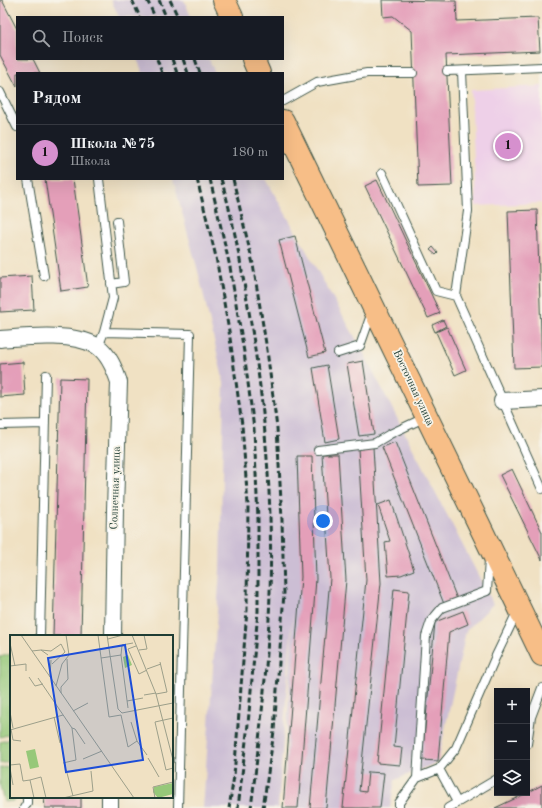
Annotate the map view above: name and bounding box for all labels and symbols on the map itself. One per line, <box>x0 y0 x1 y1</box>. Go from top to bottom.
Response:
pin: 1 <box>495 131 521 161</box>
street label: Восточная улица <box>391 348 436 428</box>
street label: Солнечная улица <box>109 446 123 530</box>
your location <box>313 511 333 531</box>
inset map <box>10 635 173 798</box>

